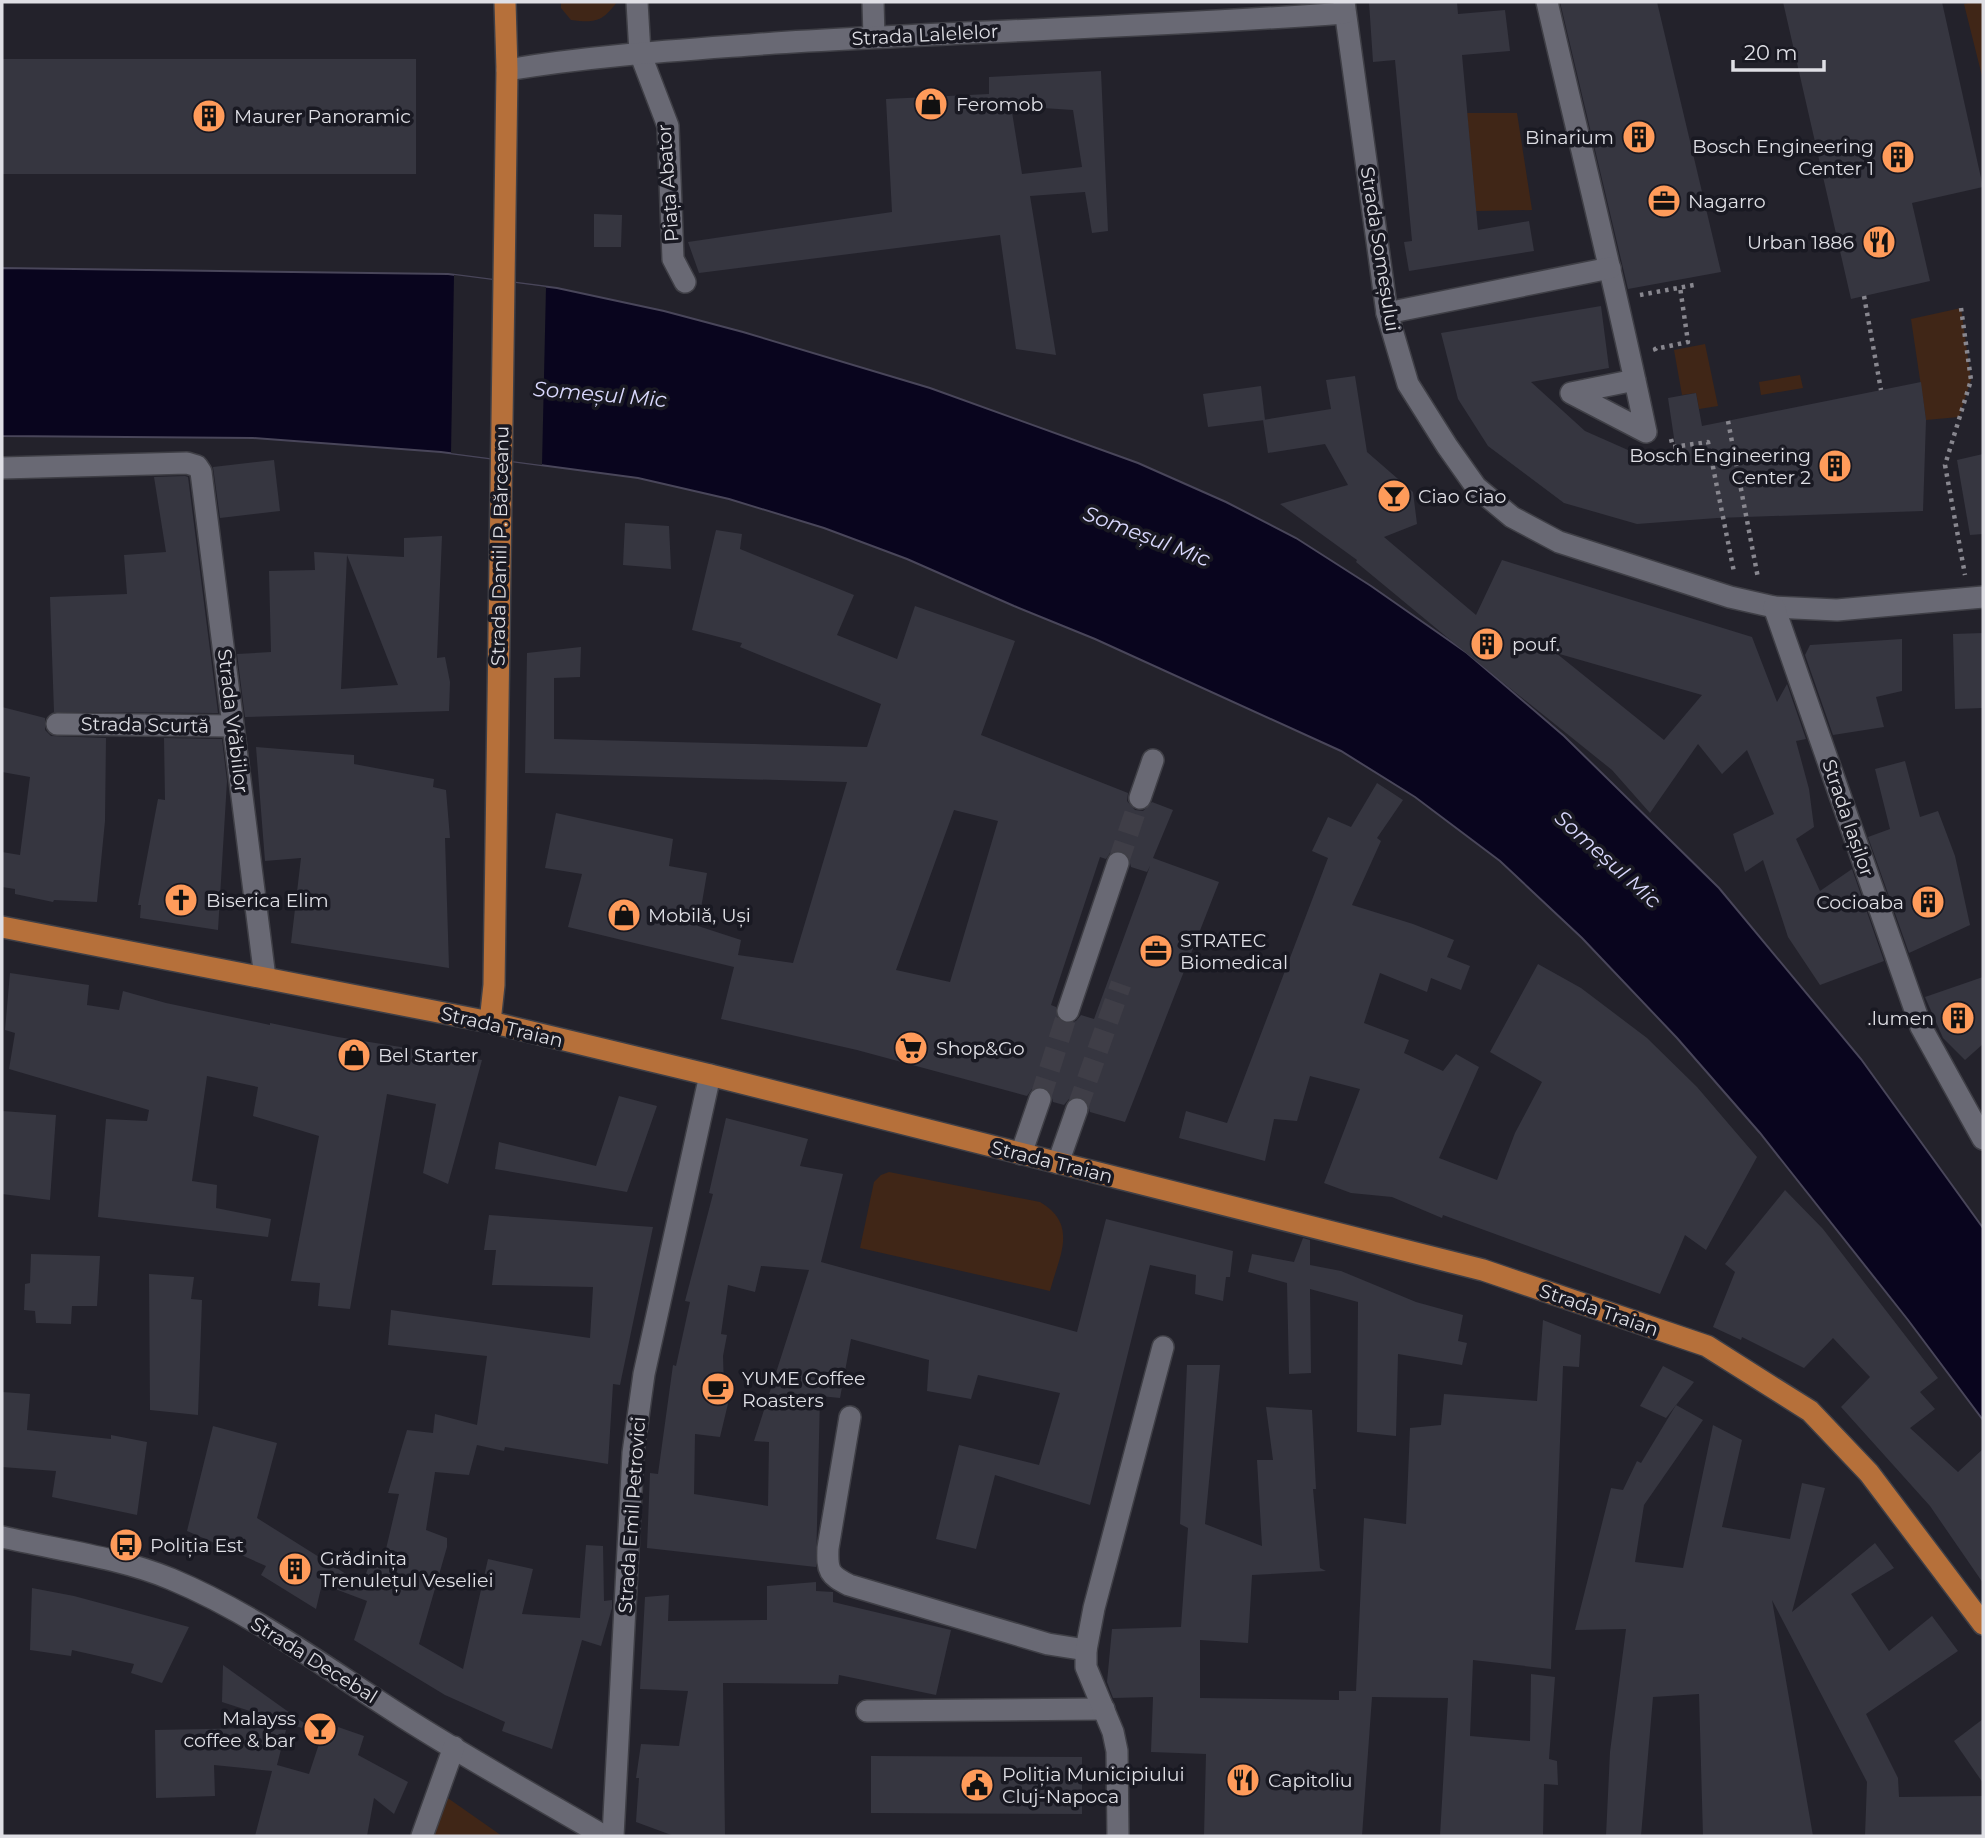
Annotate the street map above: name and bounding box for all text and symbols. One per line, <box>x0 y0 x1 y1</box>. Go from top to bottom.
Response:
street label: Strada Lalelelor <box>851 20 999 50</box>
scale bar <box>1733 28 1824 72</box>
text: 20 m <box>1744 40 1798 65</box>
shop icon: Feromob <box>912 85 950 123</box>
place label: Feromob <box>956 93 1044 116</box>
building icon: Maurer Panoramic <box>190 97 228 135</box>
place label: Maurer Panoramic <box>234 105 411 128</box>
building icon: Binarium <box>1620 118 1658 156</box>
street label: Piața Abator <box>652 123 685 243</box>
place label: Binarium <box>1525 126 1614 149</box>
place label: Bosch Engineering Center 1 <box>1692 135 1874 180</box>
building icon: Bosch Engineering Center 1 <box>1879 138 1917 176</box>
street label: Strada Someșului <box>1355 165 1404 333</box>
office icon: Nagarro <box>1645 182 1683 220</box>
place label: Nagarro <box>1688 190 1766 213</box>
restaurant icon: Urban 1886 <box>1860 223 1898 261</box>
place label: Urban 1886 <box>1747 231 1854 254</box>
water label: Someșul Mic <box>532 376 668 413</box>
street label: Strada Daniil P. Bărceanu <box>486 426 514 666</box>
place label: Bosch Engineering Center 2 <box>1629 444 1811 489</box>
building icon: Bosch Engineering Center 2 <box>1816 447 1854 485</box>
bar icon: Ciao Ciao <box>1375 477 1413 515</box>
place label: Ciao Ciao <box>1418 485 1506 508</box>
water label: Someșul Mic <box>1080 500 1214 573</box>
building icon: pouf. <box>1468 625 1506 663</box>
place label: pouf. <box>1512 633 1560 656</box>
street label: Strada Vrăbiilor <box>213 648 253 794</box>
street label: Strada Scurtă <box>81 712 209 738</box>
street label: Strada Iașilor <box>1816 756 1879 880</box>
water label: Someșul Mic <box>1549 805 1666 914</box>
church icon: Biserica Elim <box>162 881 200 919</box>
building icon: Cocioaba <box>1909 883 1947 921</box>
place label: Biserica Elim <box>206 889 329 912</box>
place label: Cocioaba <box>1816 891 1904 914</box>
shop icon: Mobilă, Uși <box>605 896 643 934</box>
place label: Mobilă, Uși <box>648 904 751 928</box>
place label: STRATEC Biomedical <box>1180 929 1288 974</box>
office icon: STRATEC Biomedical <box>1137 932 1175 970</box>
building icon: .lumen <box>1939 999 1977 1037</box>
street label: Strada Traian <box>439 1002 565 1052</box>
place label: .lumen <box>1868 1007 1934 1030</box>
supermarket icon: Shop&Go <box>892 1029 930 1067</box>
shop icon: Bel Starter <box>335 1036 373 1074</box>
place label: Shop&Go <box>936 1037 1025 1060</box>
place label: Bel Starter <box>378 1044 478 1067</box>
street label: Strada Traian <box>989 1136 1115 1188</box>
street label: Strada Traian <box>1536 1279 1662 1341</box>
place label: YUME Coffee Roasters <box>742 1367 865 1412</box>
cafe icon: YUME Coffee Roasters <box>699 1370 737 1408</box>
street label: Strada Emil Petrovici <box>614 1416 650 1614</box>
bus stop icon: Poliția Est <box>107 1526 145 1564</box>
place label: Poliția Est <box>150 1534 244 1558</box>
place label: Grădinița Trenulețul Veseliei <box>320 1547 494 1593</box>
building icon: Grădinița Trenulețul Veseliei <box>276 1550 314 1588</box>
street label: Strada Decebal <box>246 1612 382 1708</box>
place label: Malayss coffee & bar <box>184 1707 296 1752</box>
bar icon: Malayss coffee & bar <box>301 1710 339 1748</box>
restaurant icon: Capitoliu <box>1224 1761 1262 1799</box>
place label: Poliția Municipiului Cluj-Napoca <box>1002 1763 1185 1808</box>
public building icon: Poliția Municipiului Cluj-Napoca <box>958 1766 996 1804</box>
place label: Capitoliu <box>1268 1769 1353 1792</box>

